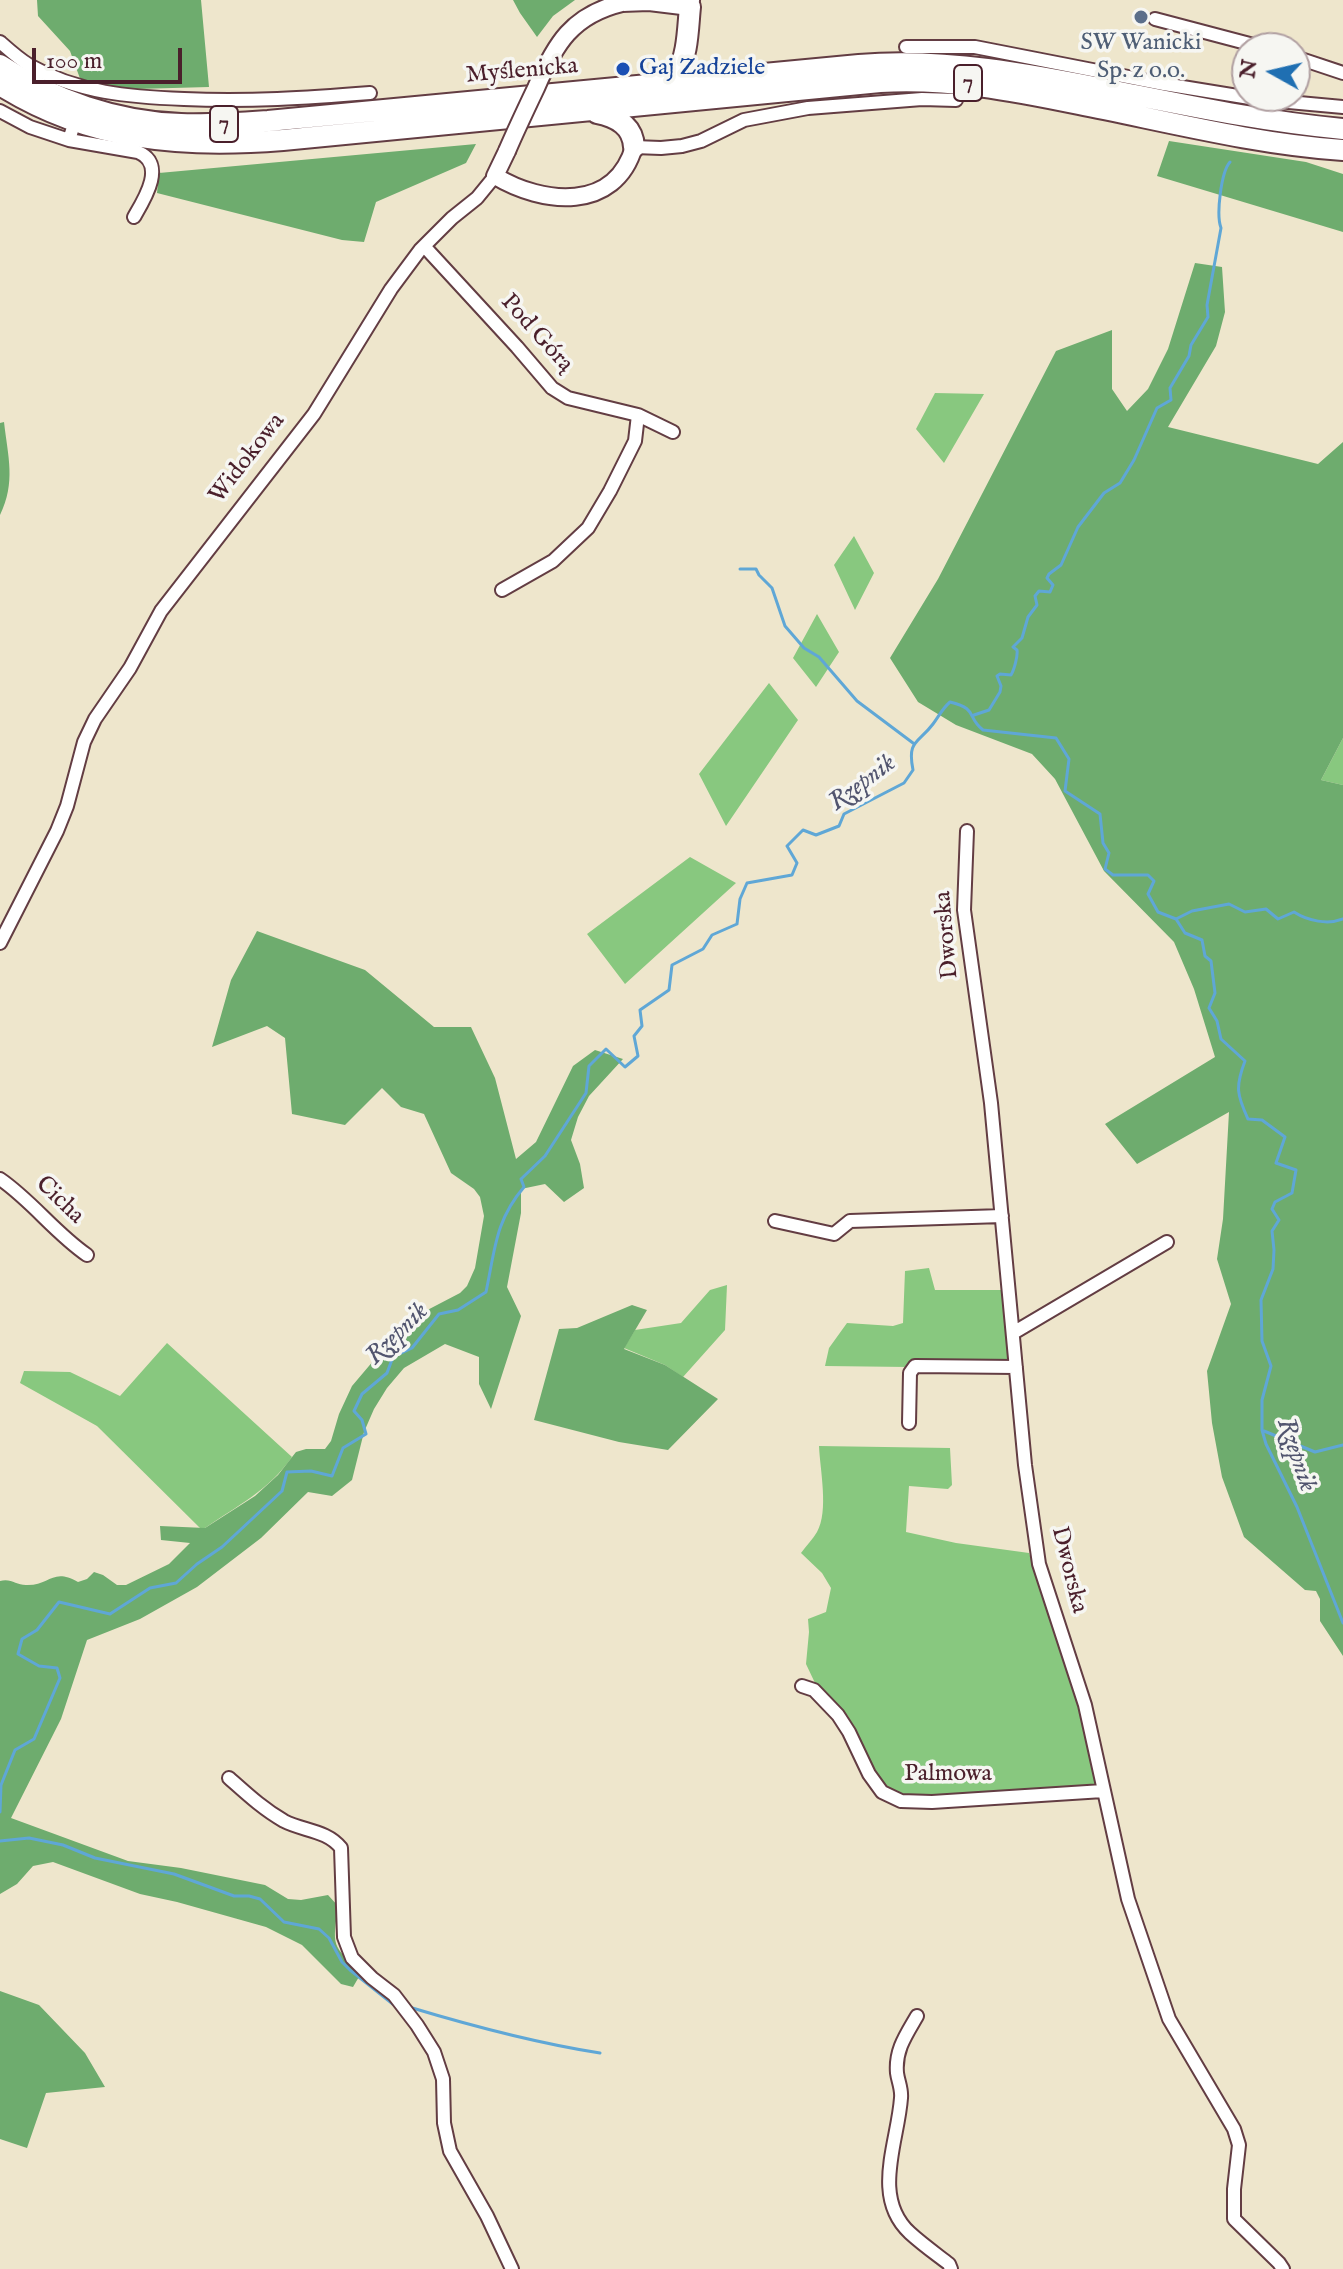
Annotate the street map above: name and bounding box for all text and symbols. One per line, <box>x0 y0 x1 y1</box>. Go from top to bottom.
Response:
marker: SW Wanicki Sp. z o.o. <box>1132 8 1150 26</box>
place label: SW Wanicki Sp. z o.o. <box>1081 30 1201 86</box>
scale bar <box>36 32 186 82</box>
north arrow <box>1231 32 1311 112</box>
text: 100 m <box>46 46 102 77</box>
street label: Myślenicka <box>465 53 579 91</box>
place label: Gaj Zadziele <box>639 55 765 83</box>
text: N <box>1234 58 1264 80</box>
marker: Gaj Zadziele <box>614 60 632 78</box>
road number: 7 <box>954 65 982 101</box>
road number: 7 <box>210 106 238 142</box>
street label: Pod Górą <box>493 289 579 379</box>
street label: Widokowa <box>204 408 292 510</box>
water label: Rzepnik <box>823 749 903 819</box>
street label: Dworska <box>930 890 966 980</box>
street label: Cicha <box>29 1171 89 1231</box>
water label: Rzepnik <box>360 1297 436 1373</box>
water label: Rzepnik <box>1268 1414 1322 1496</box>
street label: Dworska <box>1043 1524 1093 1616</box>
street label: Palmowa <box>904 1761 992 1789</box>

